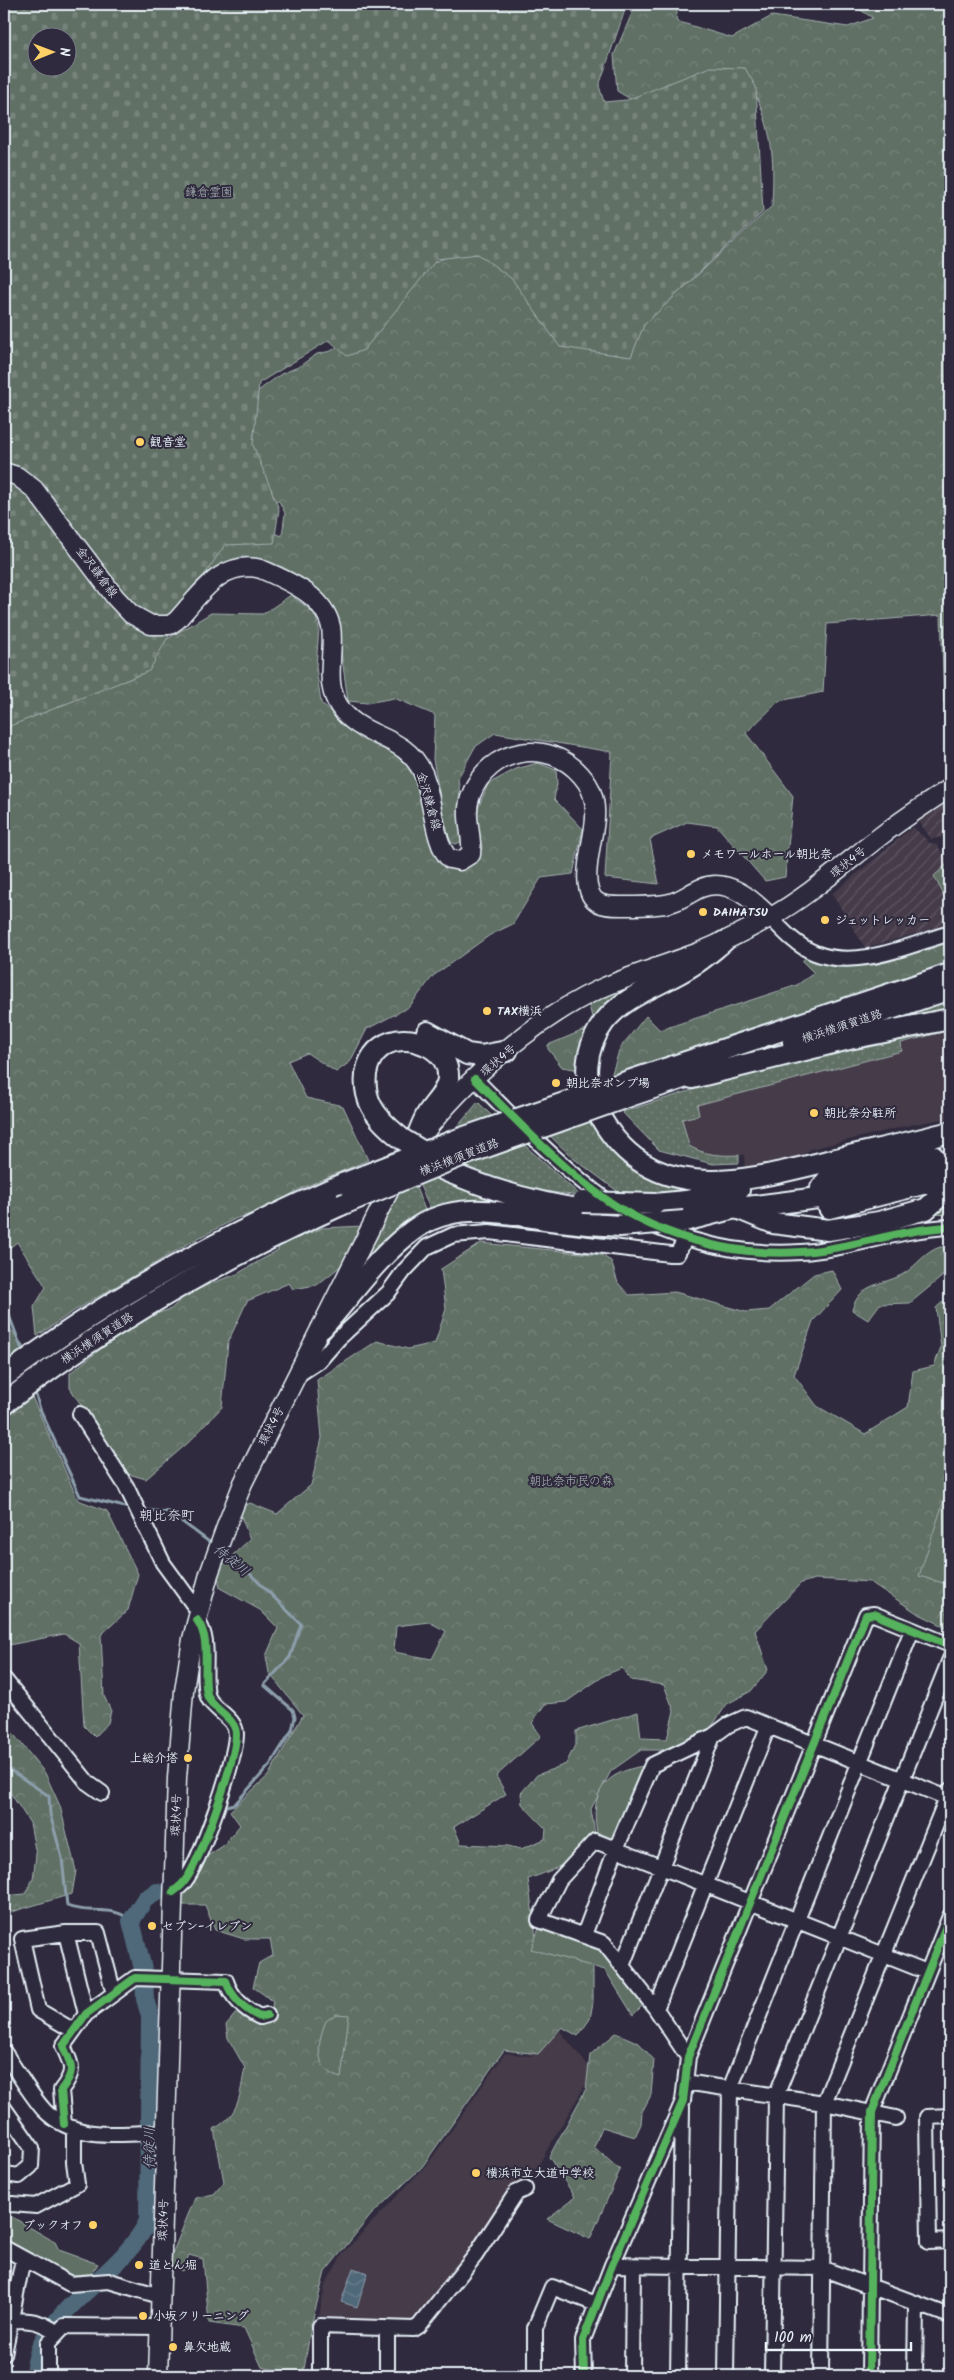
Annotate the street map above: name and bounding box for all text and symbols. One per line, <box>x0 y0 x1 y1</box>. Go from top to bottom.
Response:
north arrow <box>28 28 78 78</box>
text: N <box>53 47 75 57</box>
park label: 鎌倉霊園 <box>185 183 233 202</box>
place label: 観音堂 <box>150 433 186 452</box>
marker: 観音堂 <box>134 436 146 448</box>
street label: 金沢鎌倉線 <box>71 543 122 602</box>
street label: 金沢鎌倉線 <box>411 770 446 833</box>
street label: 環状4号 <box>826 842 871 883</box>
place label: メモワールホール朝比奈 <box>701 845 832 864</box>
marker: メモワールホール朝比奈 <box>685 848 697 860</box>
place label: DAIHATSU <box>713 903 769 922</box>
marker: DAIHATSU <box>697 906 709 918</box>
place label: ジェットレッカー <box>835 911 930 930</box>
marker: ジェットレッカー <box>819 914 831 926</box>
place label: TAX横浜 <box>497 1002 542 1021</box>
street label: 横浜横須賀道路 <box>799 1004 885 1048</box>
marker: TAX横浜 <box>481 1005 493 1017</box>
street label: 環状4号 <box>476 1039 521 1082</box>
place label: 朝比奈ポンプ場 <box>566 1074 650 1093</box>
marker: 朝比奈ポンプ場 <box>550 1077 562 1089</box>
place label: 朝比奈分駐所 <box>824 1104 897 1123</box>
marker: 朝比奈分駐所 <box>808 1107 820 1119</box>
street label: 横浜横須賀道路 <box>417 1134 502 1181</box>
street label: 横浜横須賀道路 <box>57 1308 138 1369</box>
street label: 環状4号 <box>253 1403 290 1450</box>
park label: 朝比奈市民の森 <box>529 1472 613 1491</box>
district label: 朝比奈町 <box>139 1505 195 1527</box>
water label: 侍従川 <box>208 1539 255 1583</box>
place label: 上総介塔 <box>130 1749 178 1768</box>
marker: 上総介塔 <box>182 1752 194 1764</box>
street label: 環状4号 <box>166 1793 187 1837</box>
place label: セブン-イレブン <box>162 1917 252 1936</box>
marker: セブン-イレブン <box>146 1920 158 1932</box>
water label: 侍従川 <box>139 2127 161 2169</box>
place label: 横浜市立大道中学校 <box>486 2164 594 2183</box>
marker: 横浜市立大道中学校 <box>470 2167 482 2179</box>
street label: 環状4号 <box>153 2198 174 2242</box>
place label: ブックオフ <box>23 2216 83 2235</box>
marker: ブックオフ <box>87 2219 99 2231</box>
place label: 道とん堀 <box>149 2256 197 2275</box>
marker: 道とん堀 <box>133 2259 145 2271</box>
place label: 小坂クリーニング <box>153 2307 249 2326</box>
marker: 小坂クリーニング <box>137 2310 149 2322</box>
scale bar <box>766 2320 912 2352</box>
text: 100 m <box>774 2326 812 2350</box>
place label: 鼻欠地蔵 <box>183 2338 231 2357</box>
marker: 鼻欠地蔵 <box>167 2341 179 2353</box>

